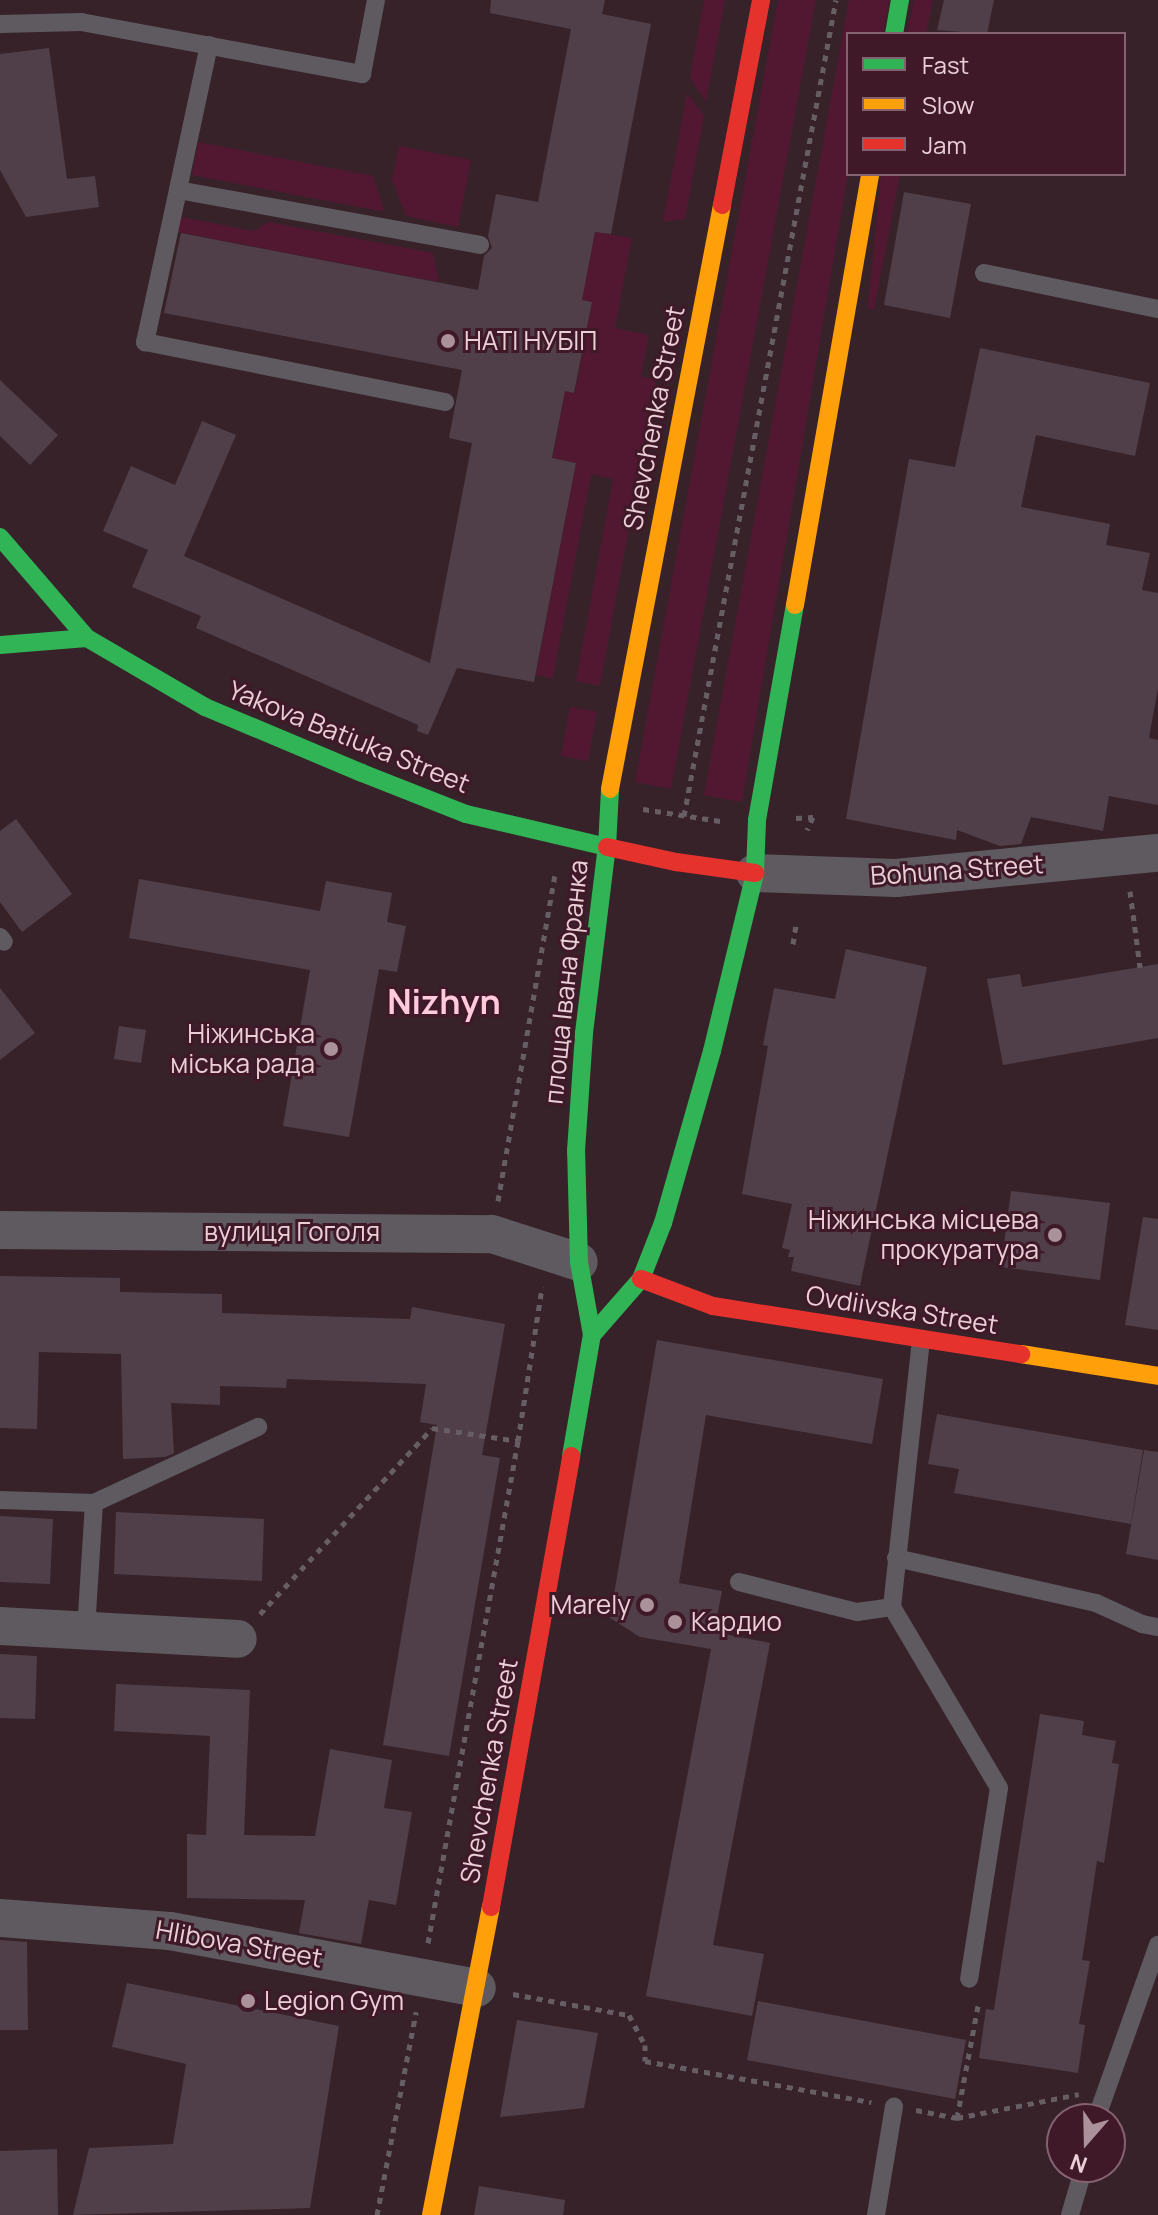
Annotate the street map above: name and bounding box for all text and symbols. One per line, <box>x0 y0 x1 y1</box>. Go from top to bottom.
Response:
legend <box>846 32 1126 176</box>
text: Fast <box>922 48 969 81</box>
text: Slow <box>922 88 975 121</box>
text: Jam <box>922 128 967 161</box>
street label: Shevchenka Street <box>617 303 691 533</box>
place label: НАТІ НУБІП <box>464 325 597 357</box>
marker: НАТІ НУБІП <box>439 332 457 350</box>
street label: Yakova Batiuka Street <box>224 674 474 800</box>
street label: Bohuna Street <box>869 848 1045 892</box>
street label: площа Івана Франка <box>538 858 594 1106</box>
district label: Nizhyn <box>387 982 501 1022</box>
place label: Ніжинська міська рада <box>170 1018 315 1080</box>
marker: Ніжинська міська рада <box>322 1040 340 1058</box>
place label: Ніжинська місцева прокуратура <box>808 1204 1039 1266</box>
street label: вулиця Гоголя <box>204 1216 380 1248</box>
marker: Ніжинська місцева прокуратура <box>1046 1226 1064 1244</box>
street label: Ovdiivska Street <box>804 1279 1000 1341</box>
place label: Marely <box>551 1589 631 1621</box>
marker: Marely <box>638 1596 656 1614</box>
place label: Кардио <box>691 1606 782 1638</box>
marker: Кардио <box>666 1613 684 1631</box>
street label: Shevchenka Street <box>454 1656 524 1886</box>
street label: Hlibova Street <box>153 1914 325 1974</box>
place label: Legion Gym <box>264 1985 404 2017</box>
marker: Legion Gym <box>239 1992 257 2010</box>
north arrow <box>1046 2103 1126 2183</box>
text: N <box>1066 2147 1091 2180</box>

